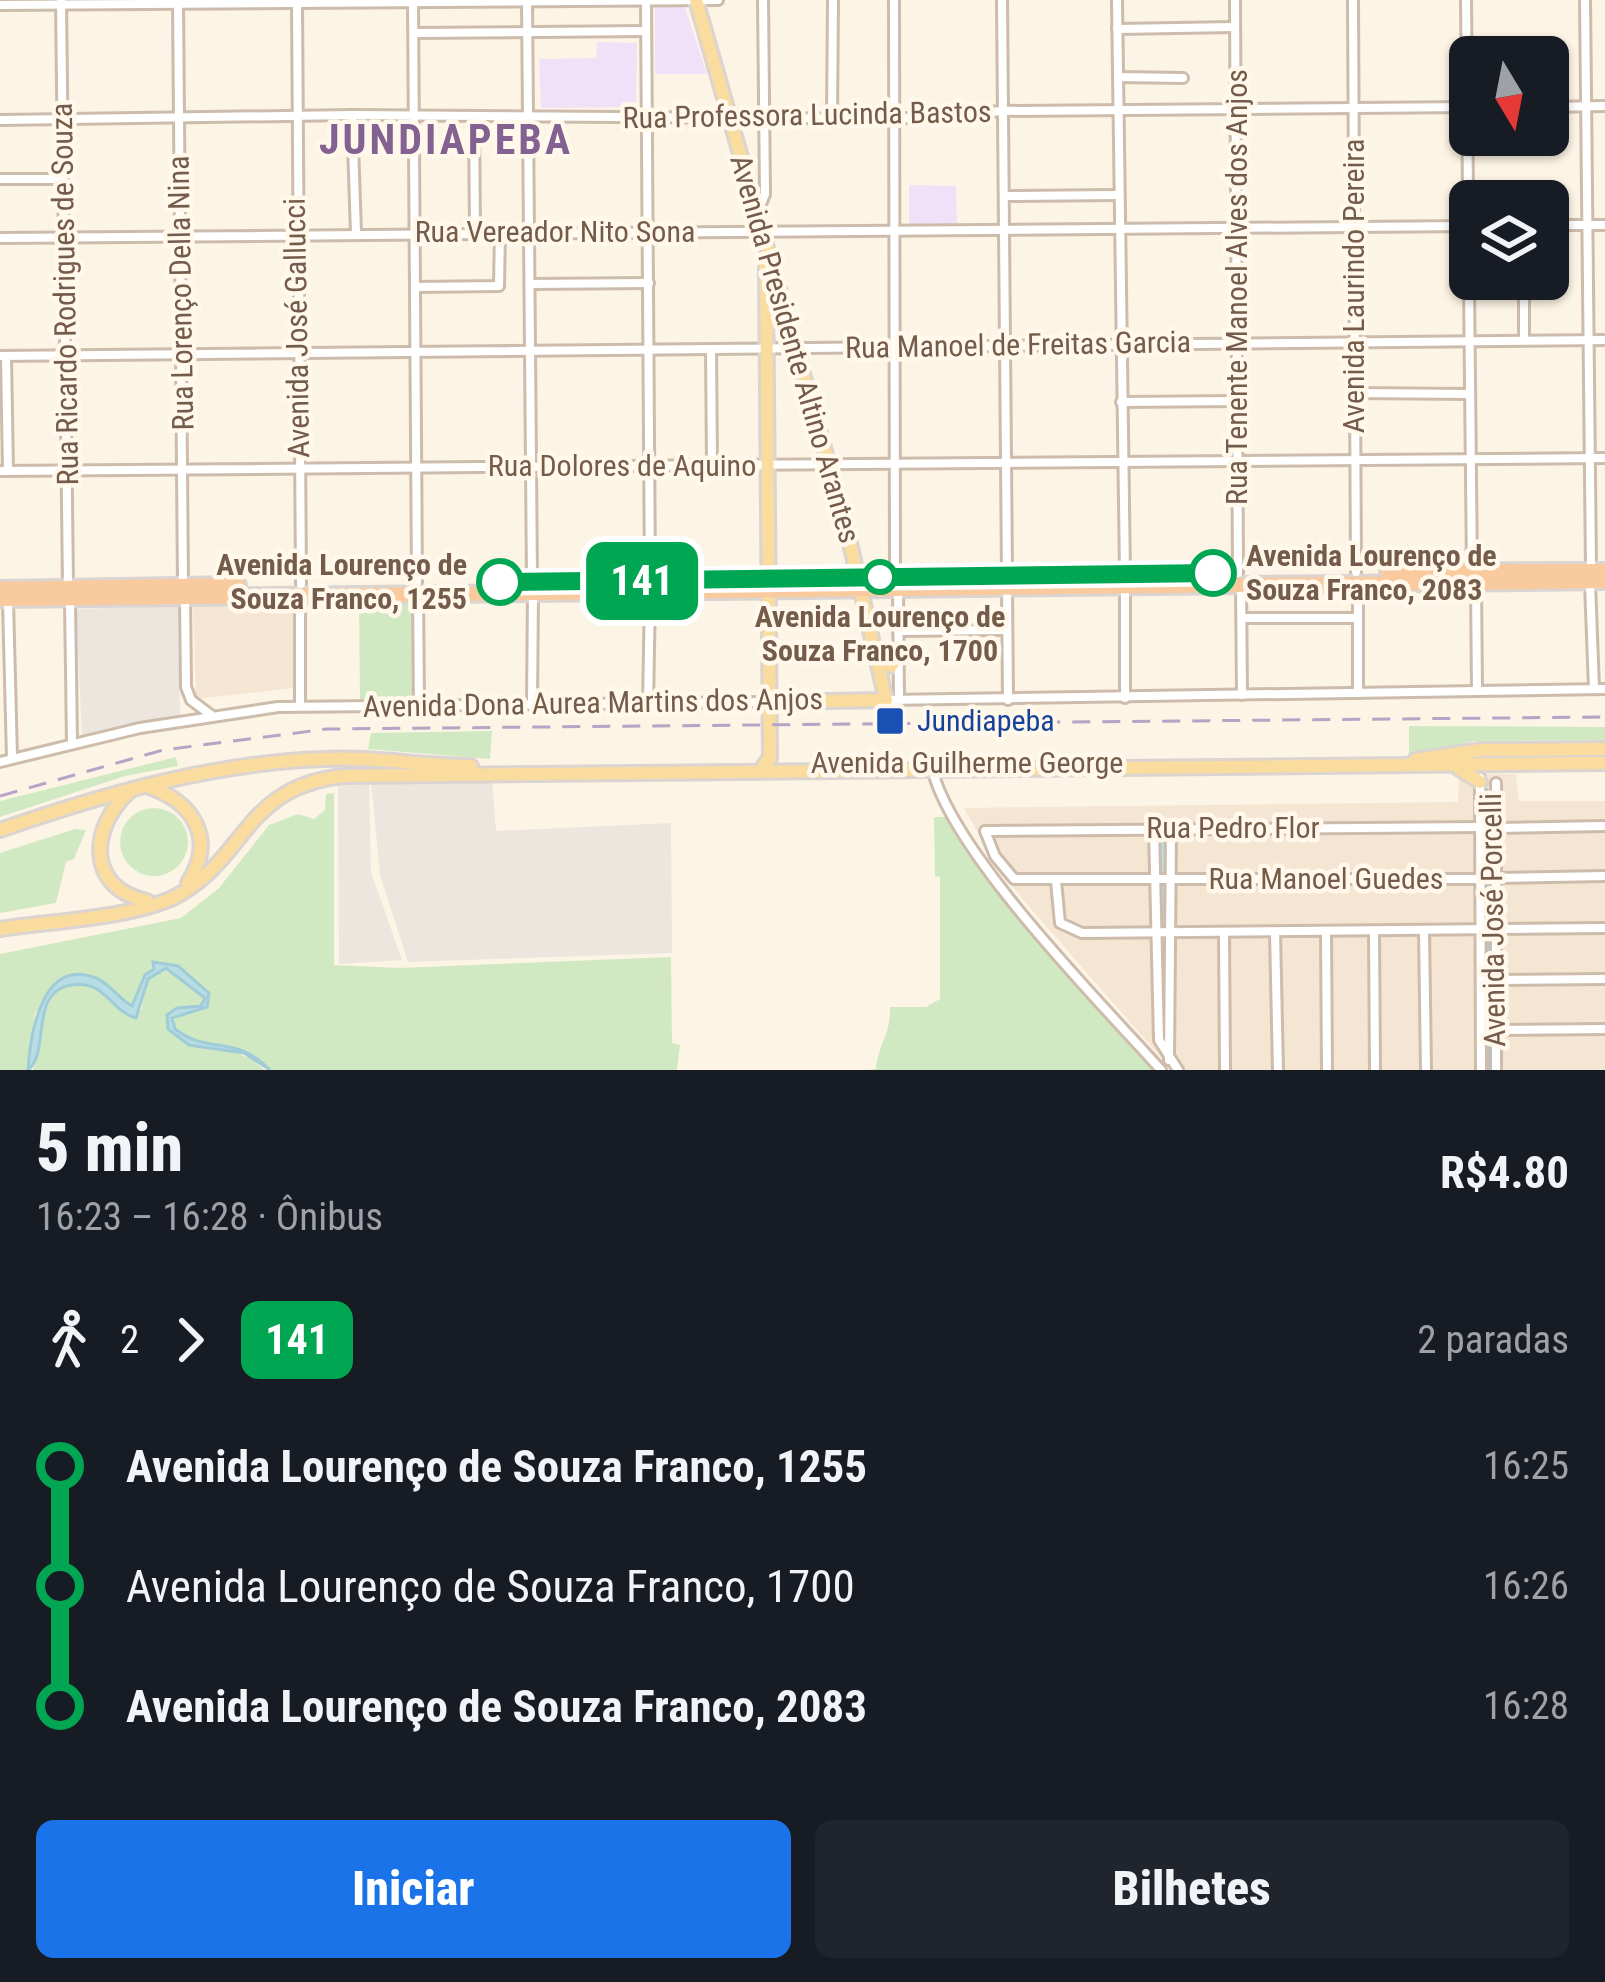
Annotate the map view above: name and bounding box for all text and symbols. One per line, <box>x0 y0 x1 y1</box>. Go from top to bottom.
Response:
north arrow <box>1449 36 1569 156</box>
map controls <box>1449 36 1569 300</box>
street label: Rua Tenente Manoel Alves dos Anjos <box>1219 69 1254 505</box>
street label: Rua Professora Lucinda Bastos <box>622 94 992 135</box>
street label: Rua Ricardo Rodrigues de Souza <box>44 102 85 486</box>
district label: JUNDIAPEBA <box>319 115 573 164</box>
street label: Avenida Laurindo Pereira <box>1336 139 1371 433</box>
street label: Avenida Presidente Altino Arantes <box>723 151 868 547</box>
street label: Rua Lorenço Della Nina <box>161 155 200 431</box>
button: layers <box>1449 180 1569 300</box>
street label: Avenida José Gallucci <box>277 198 316 458</box>
street label: Rua Vereador Nito Sona <box>415 214 695 249</box>
street label: Rua Manoel de Freitas Garcia <box>845 324 1191 365</box>
street label: Rua Dolores de Aquino <box>488 448 756 483</box>
place label: Avenida Lourenço de Souza Franco, 2083 <box>1246 538 1497 607</box>
line badge: 141 <box>573 542 711 620</box>
place label: Avenida Lourenço de Souza Franco, 1255 <box>216 547 467 616</box>
marker: Avenida Lourenço de Souza Franco, 2083 <box>1191 551 1235 595</box>
text: 141 <box>610 556 674 605</box>
marker: Avenida Lourenço de Souza Franco, 1255 <box>478 560 522 604</box>
marker: Avenida Lourenço de Souza Franco, 1700 <box>864 561 896 593</box>
place label: Avenida Lourenço de Souza Franco, 1700 <box>755 599 1005 668</box>
street label: Avenida Dona Aurea Martins dos Anjos <box>363 681 823 724</box>
place label: Jundiapeba <box>917 703 1055 738</box>
marker: Jundiapeba <box>874 705 906 737</box>
street label: Avenida Guilherme George <box>811 745 1123 780</box>
street label: Avenida José Porcelli <box>1473 793 1512 1047</box>
street label: Rua Pedro Flor <box>1146 810 1320 845</box>
street label: Rua Manoel Guedes <box>1208 861 1444 896</box>
text: 5 min <box>36 1110 183 1187</box>
text: R$4.80 <box>1440 1146 1569 1199</box>
text: 16:23 – 16:28 · Ônibus <box>36 1194 383 1240</box>
icon: walk <box>36 1307 102 1373</box>
icon: forward <box>157 1307 223 1373</box>
text: 141 <box>265 1315 329 1364</box>
text: 2 <box>120 1317 139 1363</box>
text: 2 paradas <box>1417 1317 1569 1363</box>
text: Avenida Lourenço de Souza Franco, 1255 <box>126 1440 867 1493</box>
text: 16:25 <box>1483 1443 1569 1489</box>
text: Avenida Lourenço de Souza Franco, 1700 <box>126 1560 855 1613</box>
text: 16:26 <box>1483 1563 1569 1609</box>
text: Avenida Lourenço de Souza Franco, 2083 <box>126 1680 867 1733</box>
text: 16:28 <box>1483 1683 1569 1729</box>
button: Iniciar <box>36 1820 791 1958</box>
button: Bilhetes <box>815 1820 1569 1958</box>

